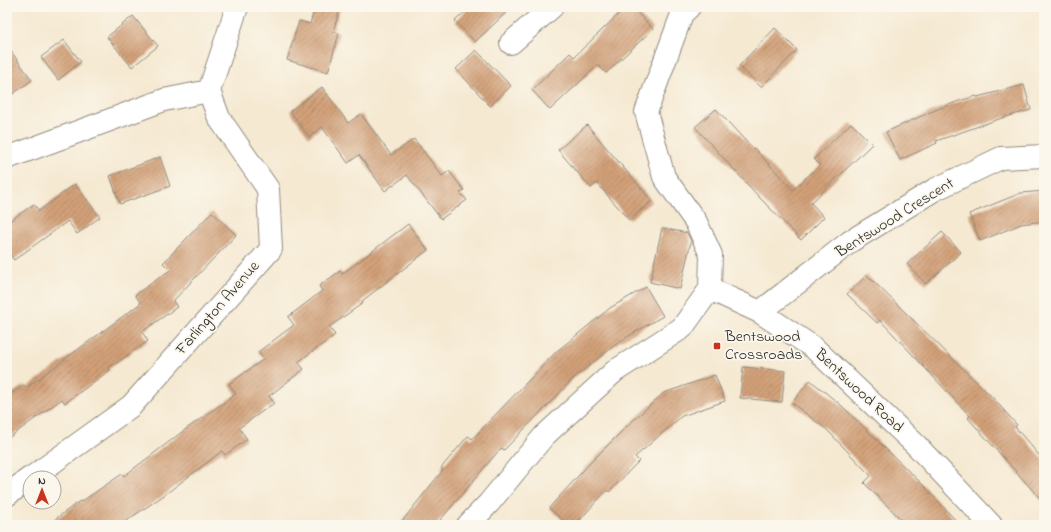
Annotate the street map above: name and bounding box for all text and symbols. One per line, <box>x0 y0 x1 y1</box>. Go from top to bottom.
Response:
street label: Bentswood Crescent <box>830 171 960 265</box>
street label: Farlington Avenue <box>170 255 266 361</box>
place label: Bentswood Crossroads <box>724 325 802 367</box>
marker: Bentswood Crossroads <box>712 341 722 351</box>
street label: Bentswood Road <box>808 343 909 439</box>
north arrow <box>22 470 62 510</box>
text: N <box>38 473 46 489</box>

